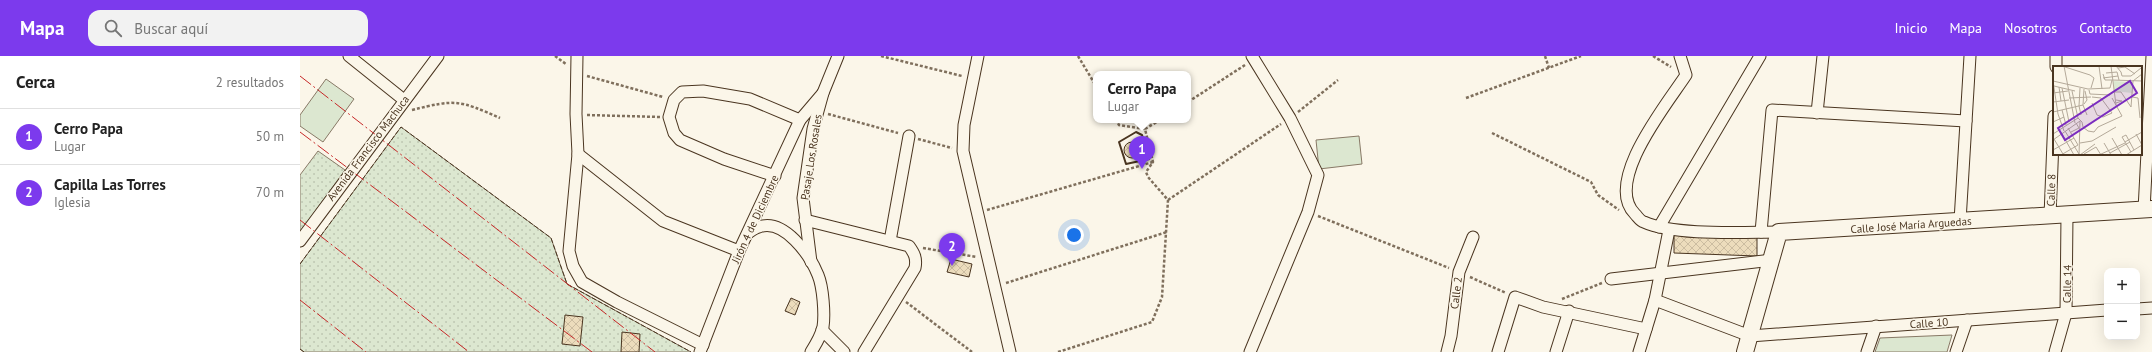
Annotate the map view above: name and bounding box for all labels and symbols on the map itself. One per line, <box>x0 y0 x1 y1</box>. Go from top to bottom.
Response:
inset map <box>2053 66 2142 155</box>
street label: Avenida Francisco Machuca <box>324 92 412 204</box>
street label: Pasaje Los Rosales <box>797 113 825 201</box>
pin: 1 <box>1129 136 1155 169</box>
street label: Jirón 4 de Diciembre <box>728 172 782 266</box>
street label: Calle 8 <box>2043 174 2059 206</box>
street label: Calle José María Arguedas <box>1850 214 1972 236</box>
your location <box>1064 225 1084 245</box>
pin: 2 <box>939 233 965 266</box>
street label: Calle 14 <box>2060 265 2074 303</box>
street label: Calle 2 <box>1447 276 1465 310</box>
street label: Calle 10 <box>1909 315 1949 331</box>

